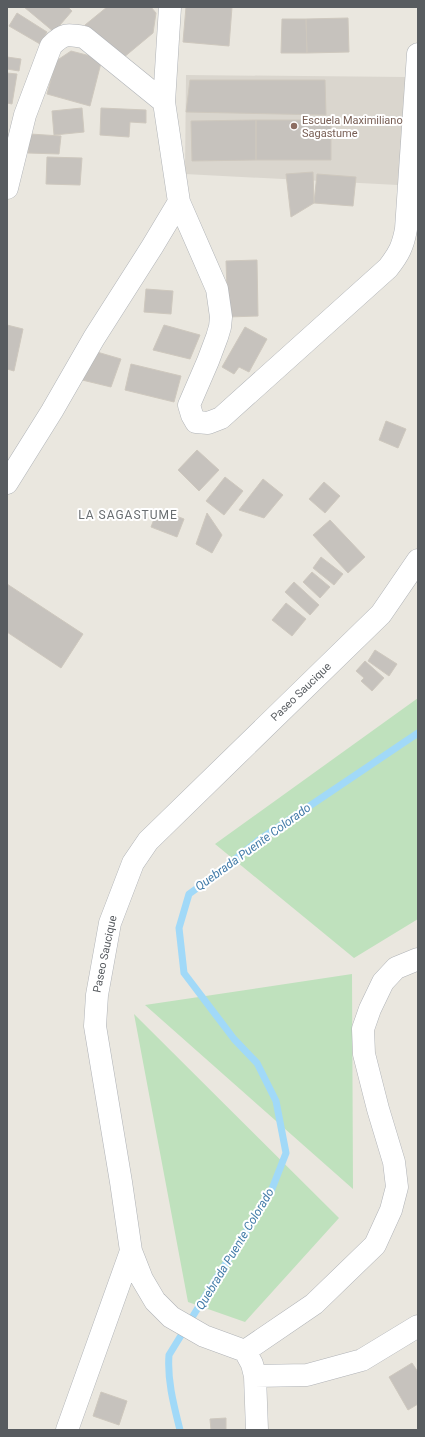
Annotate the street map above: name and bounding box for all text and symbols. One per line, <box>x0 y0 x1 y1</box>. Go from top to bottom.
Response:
place label: Escuela Maximiliano Sagastume <box>302 114 403 140</box>
marker: Escuela Maximiliano Sagastume <box>289 121 299 131</box>
district label: LA SAGASTUME <box>78 508 178 522</box>
street label: Paseo Saucique <box>268 660 334 724</box>
water label: Quebrada Puente Colorado <box>193 800 314 894</box>
street label: Paseo Saucique <box>90 914 120 994</box>
water label: Quebrada Puente Colorado <box>193 1185 277 1312</box>

